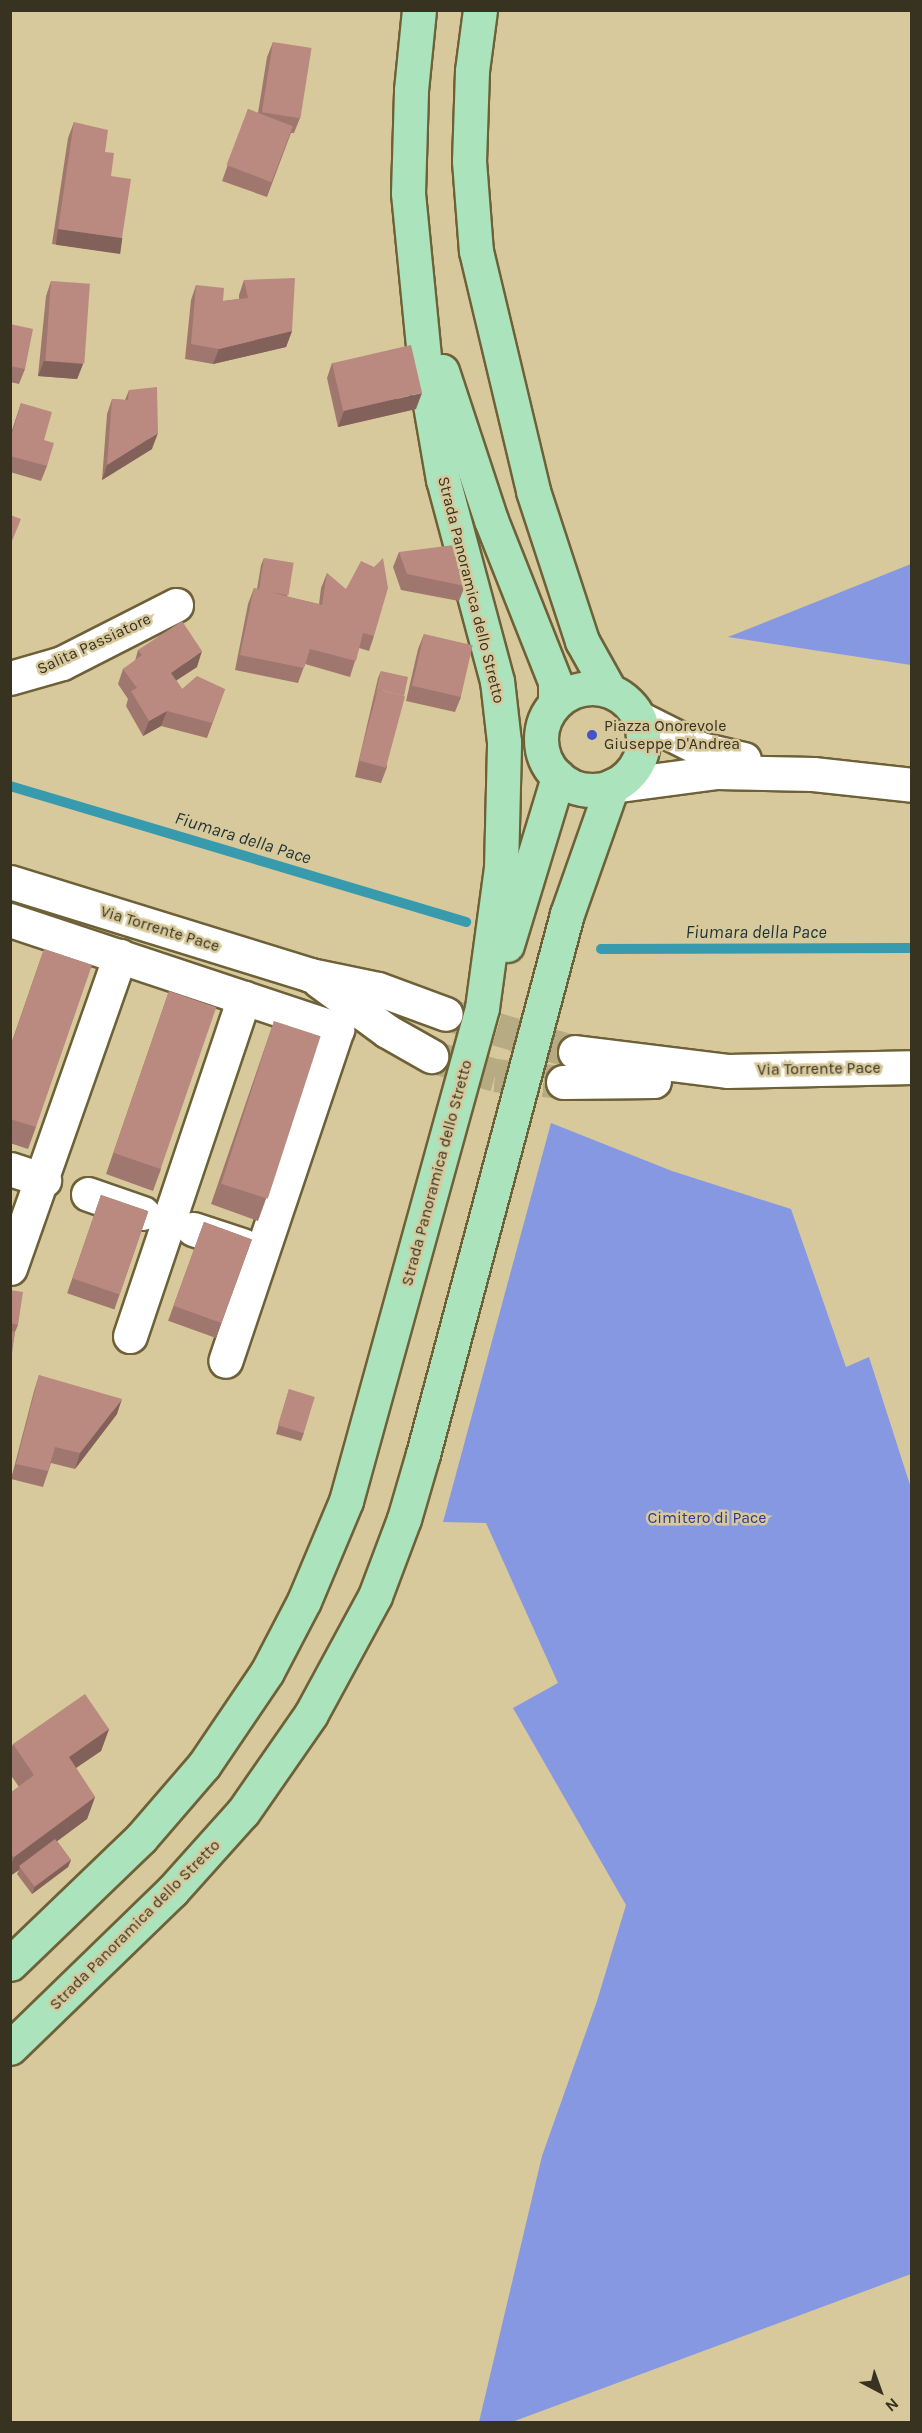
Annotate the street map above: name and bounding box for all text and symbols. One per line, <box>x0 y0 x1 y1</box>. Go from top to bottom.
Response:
street label: Strada Panoramica dello Stretto <box>433 474 509 706</box>
street label: Salita Passiatore <box>34 609 154 679</box>
place label: Piazza Onorevole Giuseppe D'Andrea <box>604 716 740 754</box>
marker: Piazza Onorevole Giuseppe D'Andrea <box>585 728 599 742</box>
water label: Fiumara della Pace <box>172 807 314 869</box>
street label: Via Torrente Pace <box>98 902 222 956</box>
water label: Fiumara della Pace <box>685 921 827 943</box>
street label: Strada Panoramica dello Stretto <box>398 1058 476 1288</box>
street label: Via Torrente Pace <box>757 1058 881 1080</box>
park label: Cimitero di Pace <box>647 1508 767 1528</box>
street label: Strada Panoramica dello Stretto <box>46 1836 224 2014</box>
north arrow <box>850 2361 910 2421</box>
text: N <box>882 2394 903 2416</box>

